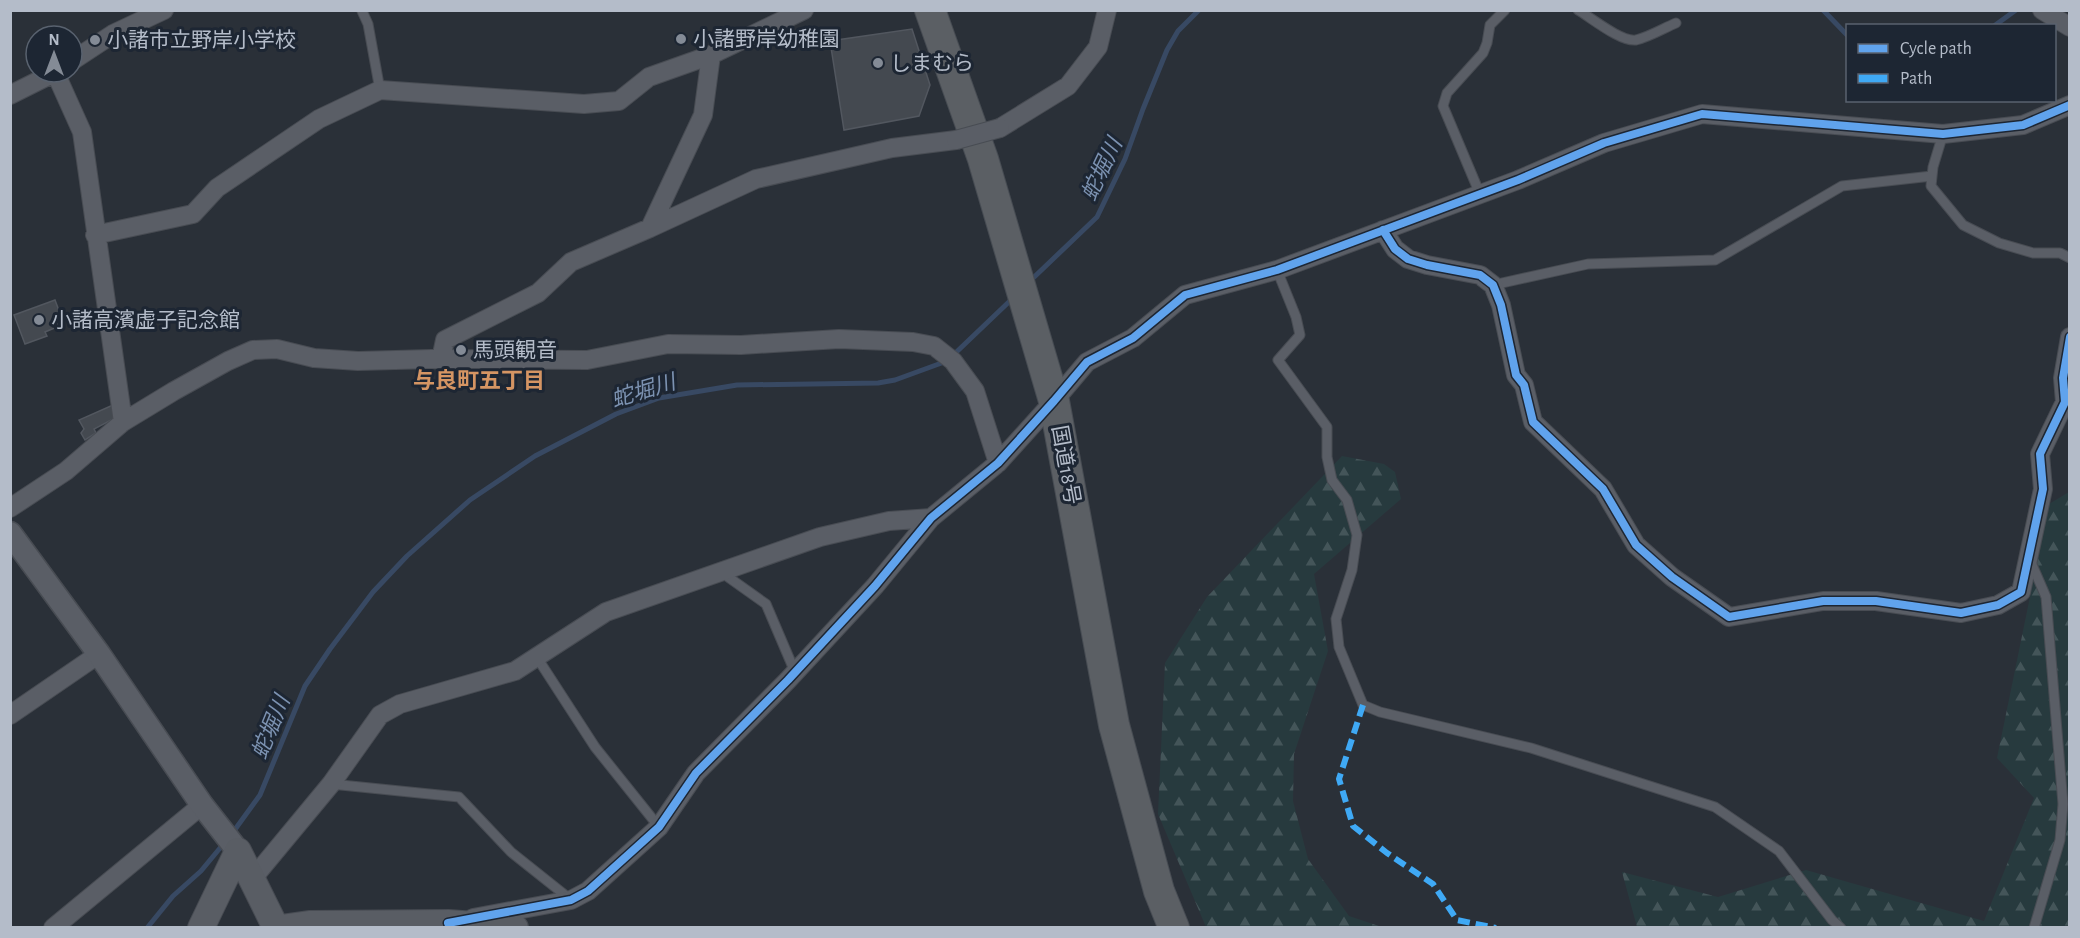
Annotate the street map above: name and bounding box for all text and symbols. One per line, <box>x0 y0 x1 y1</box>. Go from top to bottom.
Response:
north arrow <box>24 24 84 84</box>
legend <box>1846 24 2056 102</box>
place label: 小諸野岸幼稚園 <box>693 28 840 50</box>
place label: 小諸市立野岸小学校 <box>107 29 296 51</box>
text: N <box>48 32 60 48</box>
marker: 小諸野岸幼稚園 <box>674 32 688 46</box>
marker: 小諸市立野岸小学校 <box>88 33 102 47</box>
text: Cycle path <box>1900 40 1972 58</box>
place label: しまむら <box>890 53 974 74</box>
marker: しまむら <box>871 56 885 70</box>
text: Path <box>1900 70 1932 88</box>
water label: 蛇堀川 <box>1077 133 1127 204</box>
place label: 小諸高濱虚子記念館 <box>51 309 240 331</box>
marker: 小諸高濱虚子記念館 <box>32 313 46 327</box>
place label: 馬頭観音 <box>473 339 557 361</box>
marker: 馬頭観音 <box>454 343 468 357</box>
district label: 与良町五丁目 <box>413 369 545 392</box>
water label: 蛇堀川 <box>608 369 680 411</box>
street label: 国道18号 <box>1048 424 1084 506</box>
water label: 蛇堀川 <box>247 690 294 762</box>

